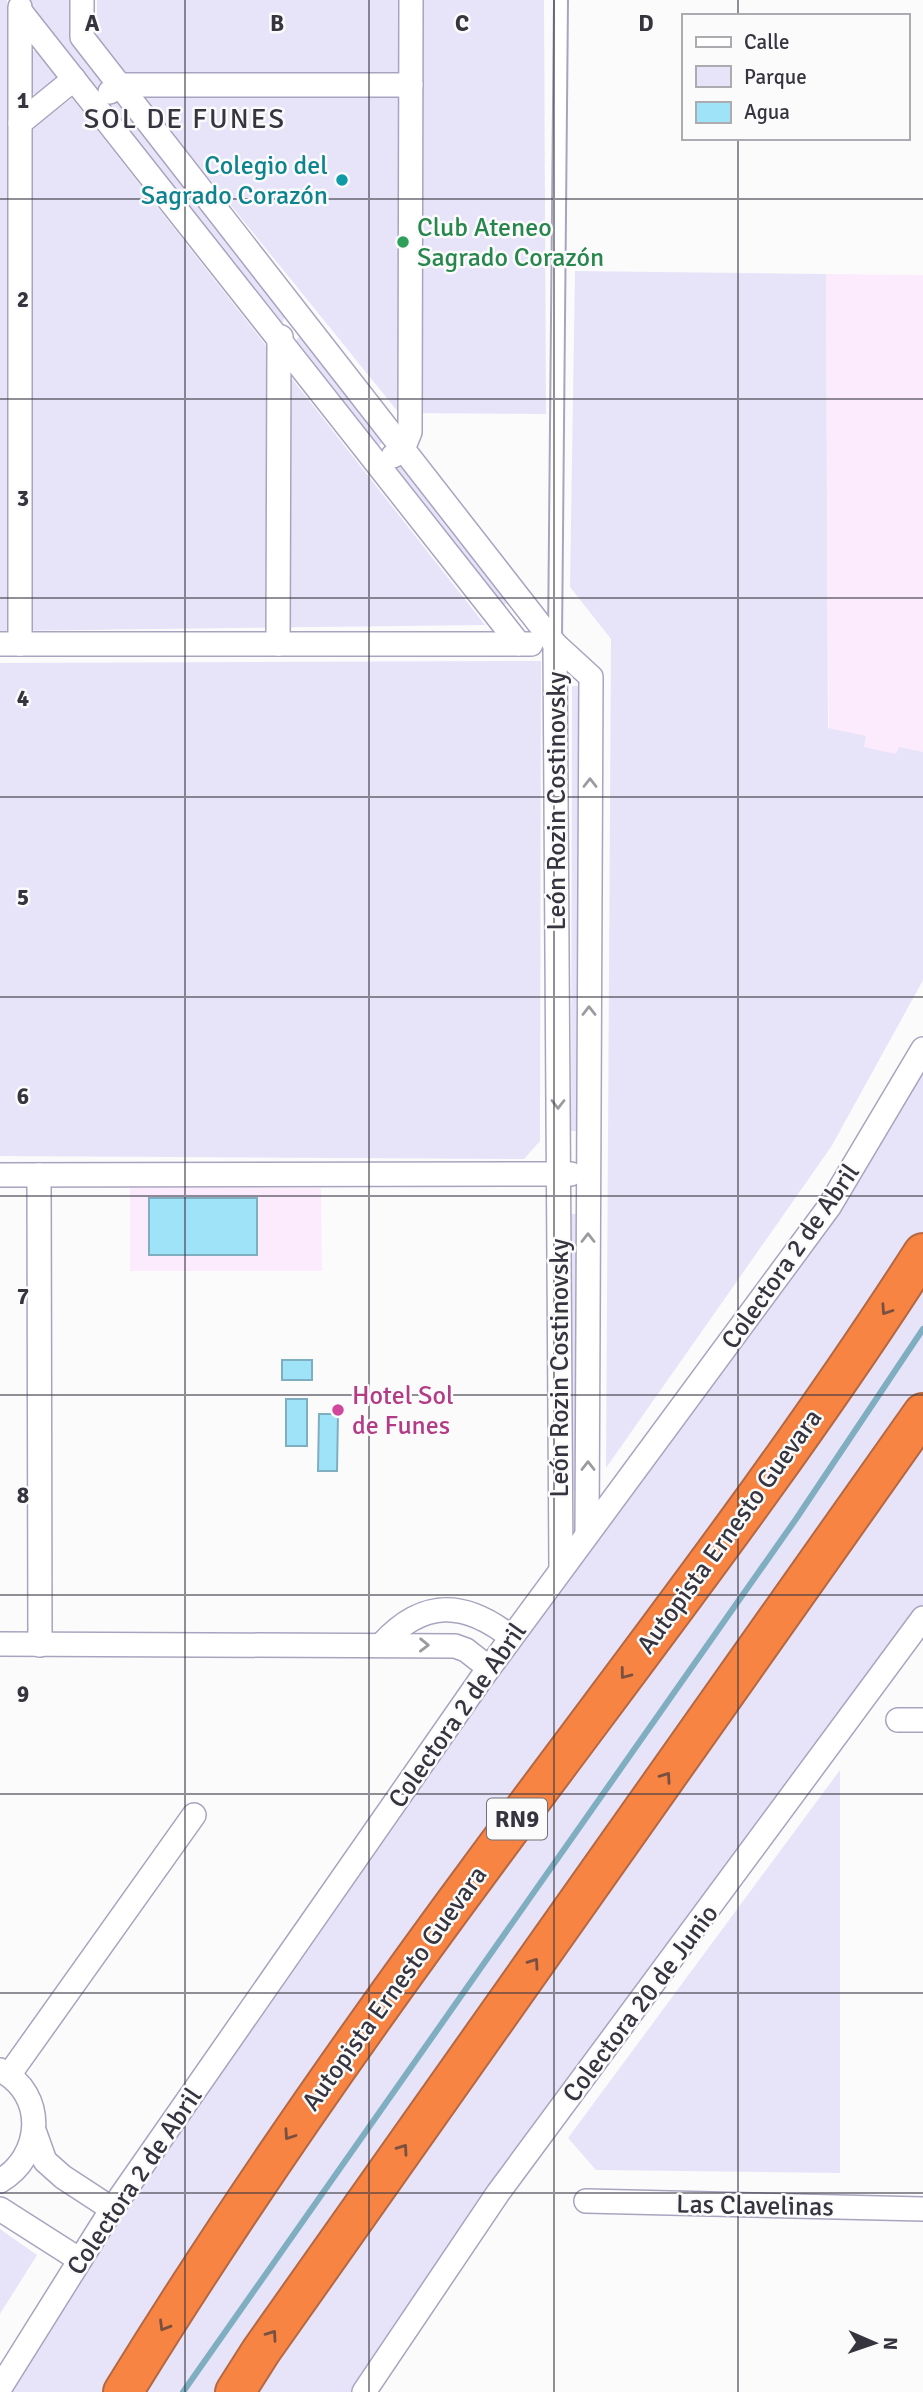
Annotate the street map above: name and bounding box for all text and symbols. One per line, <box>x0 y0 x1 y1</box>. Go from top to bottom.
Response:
text: A <box>85 9 100 38</box>
text: B <box>270 9 284 38</box>
text: C <box>455 9 469 38</box>
text: D <box>638 9 654 38</box>
legend <box>682 14 909 140</box>
text: Calle <box>744 29 790 55</box>
text: Parque <box>744 64 807 90</box>
text: 1 <box>17 86 29 115</box>
text: Agua <box>744 99 790 125</box>
district label: SOL DE FUNES <box>84 102 286 136</box>
place label: Colegio del Sagrado Corazón <box>141 150 328 212</box>
marker: Colegio del Sagrado Corazón <box>334 172 350 188</box>
place label: Club Ateneo Sagrado Corazón <box>417 212 604 274</box>
marker: Club Ateneo Sagrado Corazón <box>395 234 411 250</box>
text: 2 <box>17 285 29 314</box>
text: 3 <box>17 484 29 513</box>
street label: León Rozin Costinovsky <box>541 672 573 930</box>
text: 4 <box>17 684 29 713</box>
one-way arrow <box>582 777 598 788</box>
text: 5 <box>17 883 29 912</box>
one-way arrow <box>581 1005 597 1015</box>
text: 6 <box>17 1082 29 1111</box>
one-way arrow <box>550 1099 566 1110</box>
street label: Colectora 2 de Abril <box>715 1158 867 1355</box>
one-way arrow <box>580 1232 596 1243</box>
street label: León Rozin Costinovsky <box>544 1239 576 1497</box>
text: 7 <box>17 1282 29 1311</box>
one-way arrow <box>881 1302 894 1315</box>
place label: Hotel Sol de Funes <box>352 1380 454 1442</box>
marker: Hotel Sol de Funes <box>330 1402 346 1418</box>
street label: Autopista Ernesto Guevara <box>630 1403 829 1660</box>
one-way arrow <box>580 1460 595 1471</box>
text: 8 <box>17 1481 29 1510</box>
street label: Colectora 2 de Abril <box>382 1617 534 1814</box>
one-way arrow <box>419 1638 430 1653</box>
one-way arrow <box>620 1666 633 1679</box>
text: 9 <box>17 1680 29 1709</box>
one-way arrow <box>658 1772 670 1785</box>
road number: RN9 <box>487 1798 547 1840</box>
street label: Autopista Ernesto Guevara <box>295 1860 494 2117</box>
street label: Colectora 20 de Junio <box>556 1898 726 2109</box>
one-way arrow <box>526 1958 538 1971</box>
street label: Colectora 2 de Abril <box>60 2082 209 2281</box>
one-way arrow <box>284 2128 297 2141</box>
one-way arrow <box>395 2144 407 2157</box>
street label: Las Clavelinas <box>676 2189 834 2223</box>
north arrow <box>839 2308 909 2378</box>
one-way arrow <box>159 2318 172 2331</box>
one-way arrow <box>264 2330 277 2343</box>
text: N <box>878 2337 902 2351</box>

